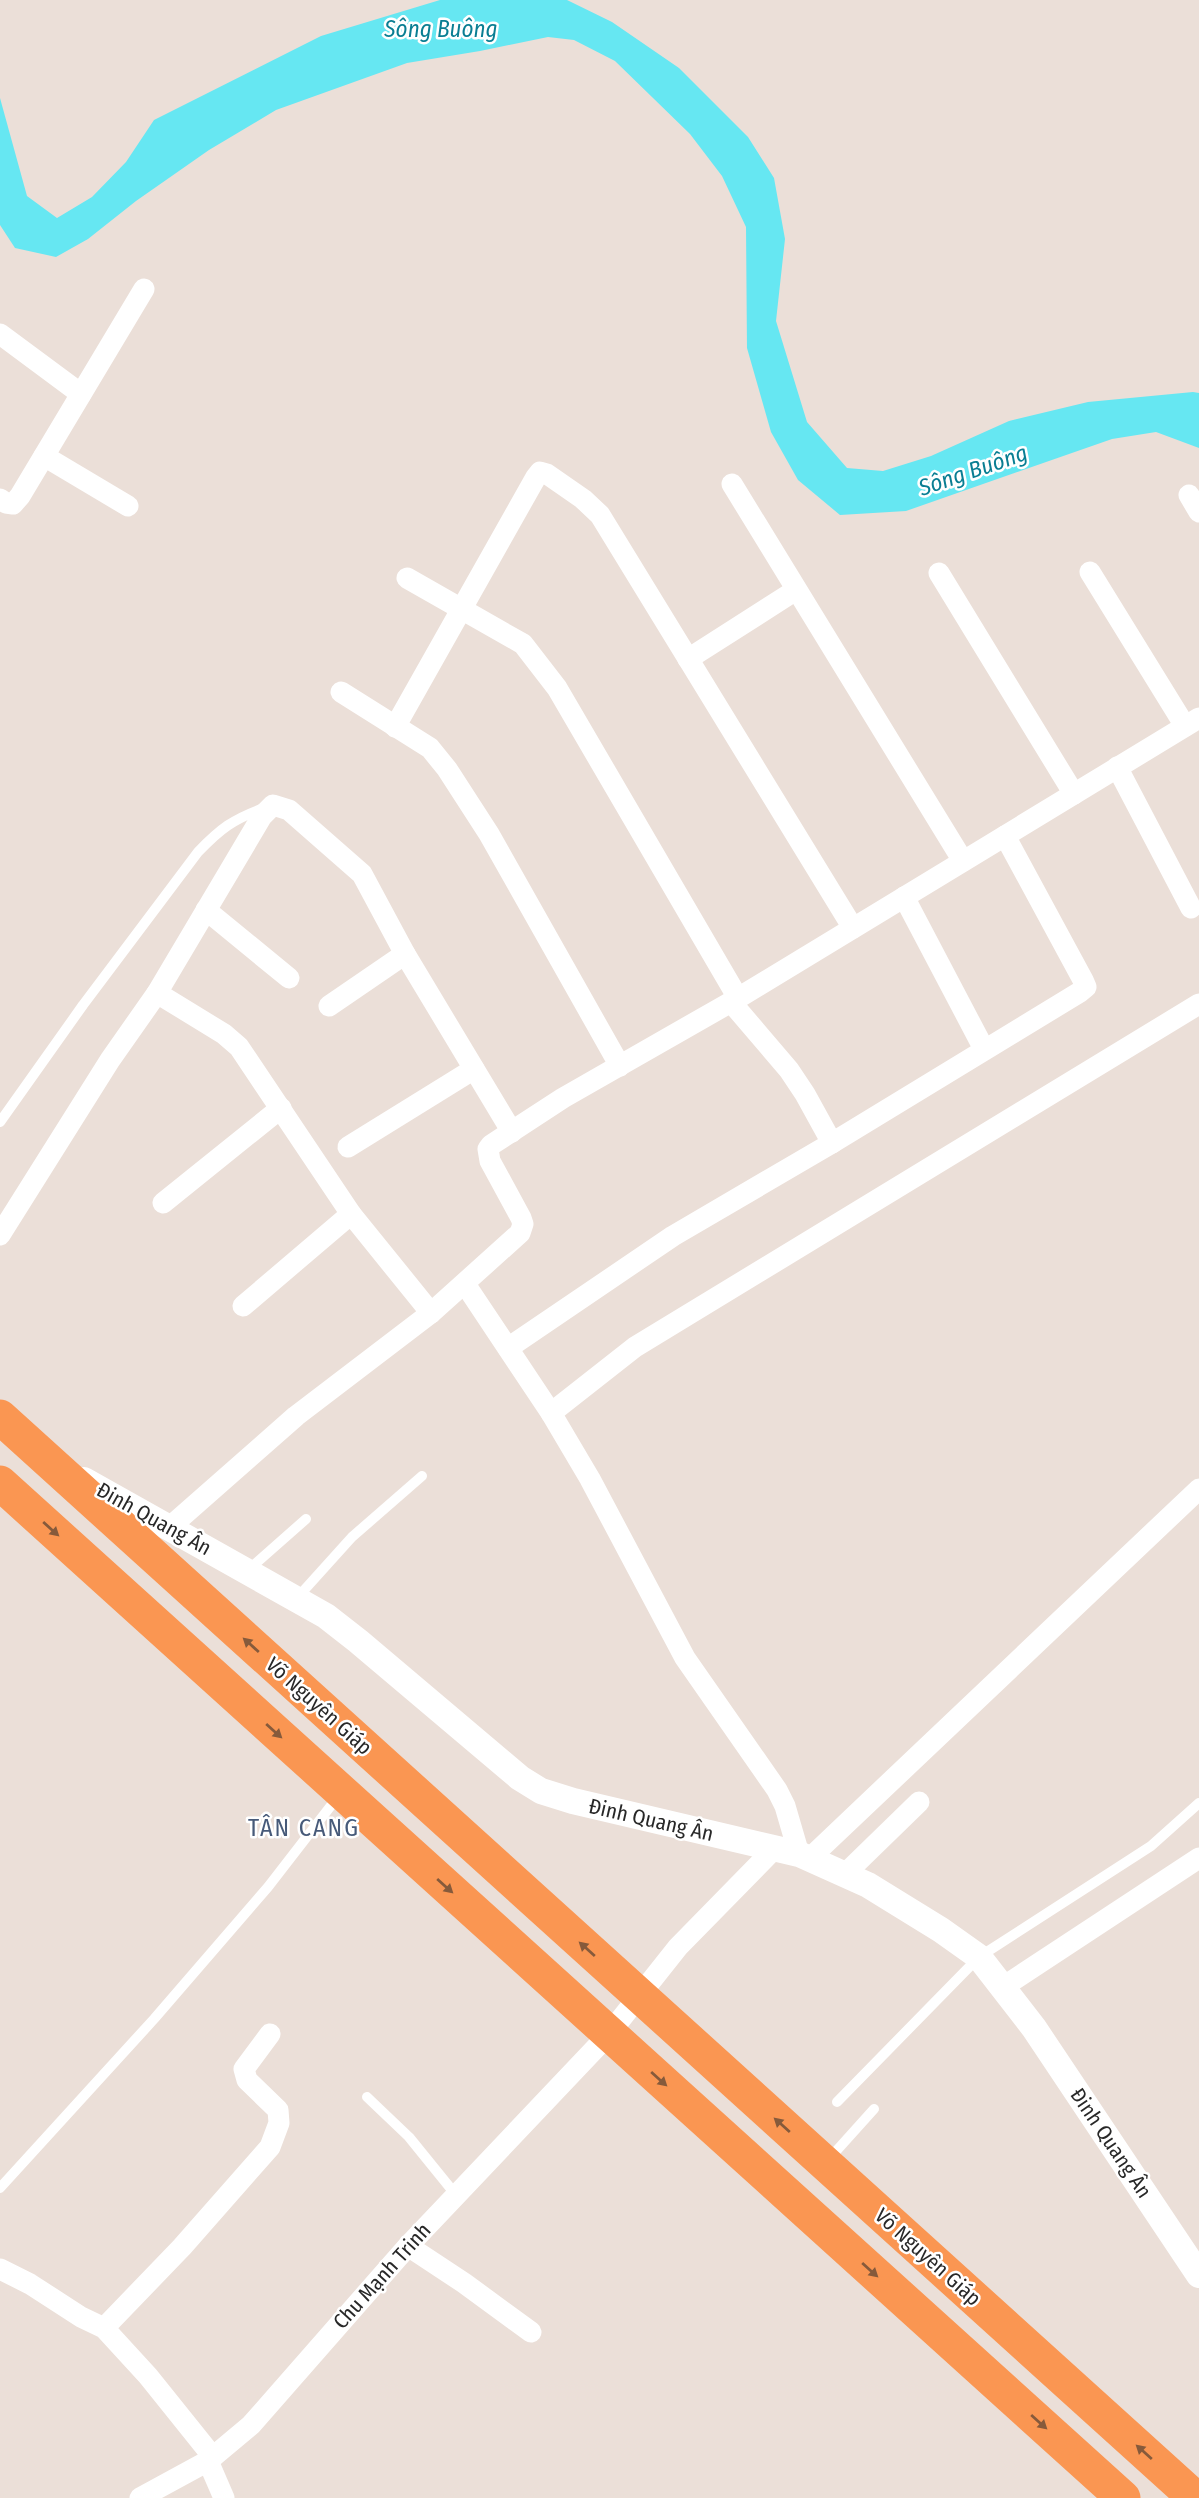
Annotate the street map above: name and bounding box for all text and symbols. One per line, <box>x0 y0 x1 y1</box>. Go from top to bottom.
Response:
water label: Sông Buông <box>383 15 498 43</box>
water label: Sông Buông <box>914 438 1031 502</box>
street label: Đinh Quang Ân <box>92 1477 216 1561</box>
one-way arrow <box>42 1520 59 1536</box>
one-way arrow <box>243 1637 260 1653</box>
street label: Võ Nguyên Giáp <box>261 1652 377 1760</box>
one-way arrow <box>265 1722 282 1738</box>
street label: Đinh Quang Ân <box>586 1793 716 1847</box>
district label: TÂN CANG <box>248 1814 360 1842</box>
one-way arrow <box>436 1877 453 1893</box>
one-way arrow <box>579 1942 596 1957</box>
one-way arrow <box>651 2071 668 2087</box>
street label: Đinh Quang Ân <box>1065 2083 1157 2203</box>
one-way arrow <box>773 2117 791 2133</box>
street label: Võ Nguyên Giáp <box>870 2203 986 2311</box>
street label: Chu Mạnh Trinh <box>328 2218 436 2334</box>
one-way arrow <box>861 2261 878 2277</box>
one-way arrow <box>1030 2414 1047 2429</box>
one-way arrow <box>1135 2444 1153 2460</box>

